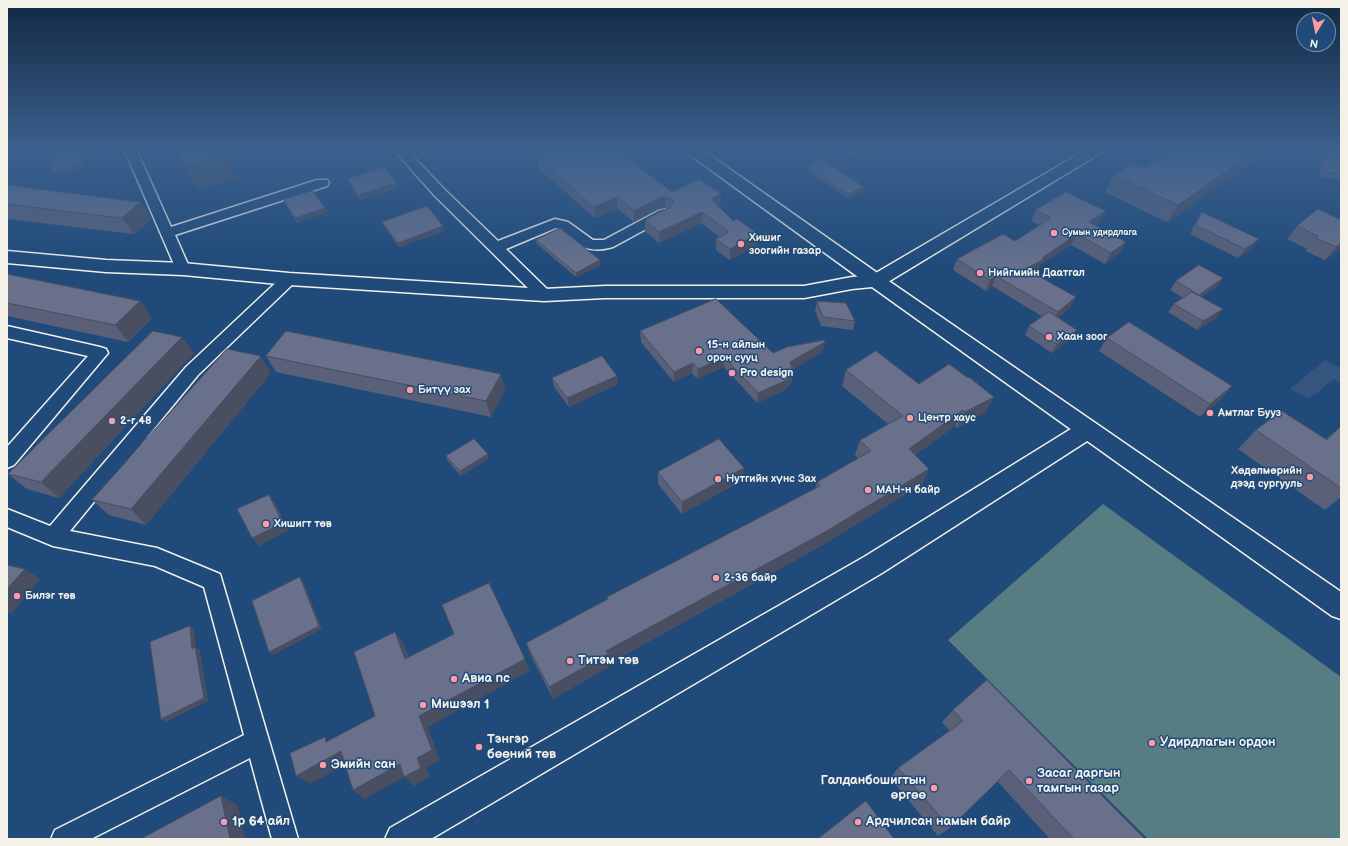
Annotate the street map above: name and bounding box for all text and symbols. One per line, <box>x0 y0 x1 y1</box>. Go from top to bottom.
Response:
north arrow <box>1296 12 1336 52</box>
text: N <box>1309 36 1319 50</box>
marker: Сумын удирдлага <box>1049 228 1059 238</box>
place label: Сумын удирдлага <box>1062 228 1137 238</box>
place label: Хишиг зоогийн газар <box>749 231 821 257</box>
marker: Хишиг зоогийн газар <box>736 239 746 249</box>
place label: Нийгмийн Даатгал <box>988 266 1085 280</box>
marker: Нийгмийн Даатгал <box>975 268 985 278</box>
place label: Хаан зоог <box>1057 330 1107 344</box>
marker: Хаан зоог <box>1044 332 1054 342</box>
place label: 15-н айлын орон сууц <box>707 338 765 364</box>
marker: 15-н айлын орон сууц <box>694 346 704 356</box>
place label: Pro design <box>740 366 793 380</box>
marker: Pro design <box>727 368 737 378</box>
place label: Битүү зах <box>418 383 470 397</box>
marker: Битүү зах <box>405 385 415 395</box>
place label: Амтлаг Бууз <box>1218 406 1281 420</box>
marker: Амтлаг Бууз <box>1205 408 1215 418</box>
place label: Центр хаус <box>918 411 976 425</box>
marker: Центр хаус <box>905 413 915 423</box>
place label: 2-r 48 <box>120 414 152 428</box>
marker: 2-r 48 <box>107 416 117 426</box>
place label: Хөдөлмөрийн дээд сургууль <box>1231 464 1302 490</box>
place label: Нутгийн хүнс Зах <box>726 472 816 486</box>
marker: Хөдөлмөрийн дээд сургууль <box>1305 472 1315 482</box>
marker: Нутгийн хүнс Зах <box>713 474 723 484</box>
place label: МАН-н байр <box>876 483 940 497</box>
marker: МАН-н байр <box>863 485 873 495</box>
place label: Хишигт төв <box>274 517 332 531</box>
marker: Хишигт төв <box>261 519 271 529</box>
place label: 2-36 байр <box>724 571 777 585</box>
marker: 2-36 байр <box>711 573 721 583</box>
place label: Билэг төв <box>25 589 76 603</box>
marker: Билэг төв <box>12 591 22 601</box>
place label: Титэм төв <box>578 653 639 669</box>
marker: Титэм төв <box>565 656 575 666</box>
place label: Авиа пс <box>462 671 510 687</box>
marker: Авиа пс <box>449 674 459 684</box>
place label: Мишээл 1 <box>431 697 489 713</box>
marker: Мишээл 1 <box>418 700 428 710</box>
place label: Тэнгэр бөөний төв <box>487 732 556 763</box>
place label: Удирдлагын ордон <box>1160 735 1276 751</box>
marker: Удирдлагын ордон <box>1147 738 1157 748</box>
marker: Тэнгэр бөөний төв <box>474 742 484 752</box>
place label: Эмийн сан <box>331 757 396 773</box>
marker: Эмийн сан <box>318 760 328 770</box>
place label: Засаг даргын тамгын газар <box>1037 766 1120 797</box>
place label: Галданбошигтын өргөө <box>820 773 926 804</box>
marker: Засаг даргын тамгын газар <box>1024 776 1034 786</box>
marker: Галданбошигтын өргөө <box>929 783 939 793</box>
place label: 1р 64 айл <box>232 814 290 830</box>
place label: Ардчилсан намын байр <box>866 814 1011 830</box>
marker: 1р 64 айл <box>219 817 229 827</box>
marker: Ардчилсан намын байр <box>853 817 863 827</box>

